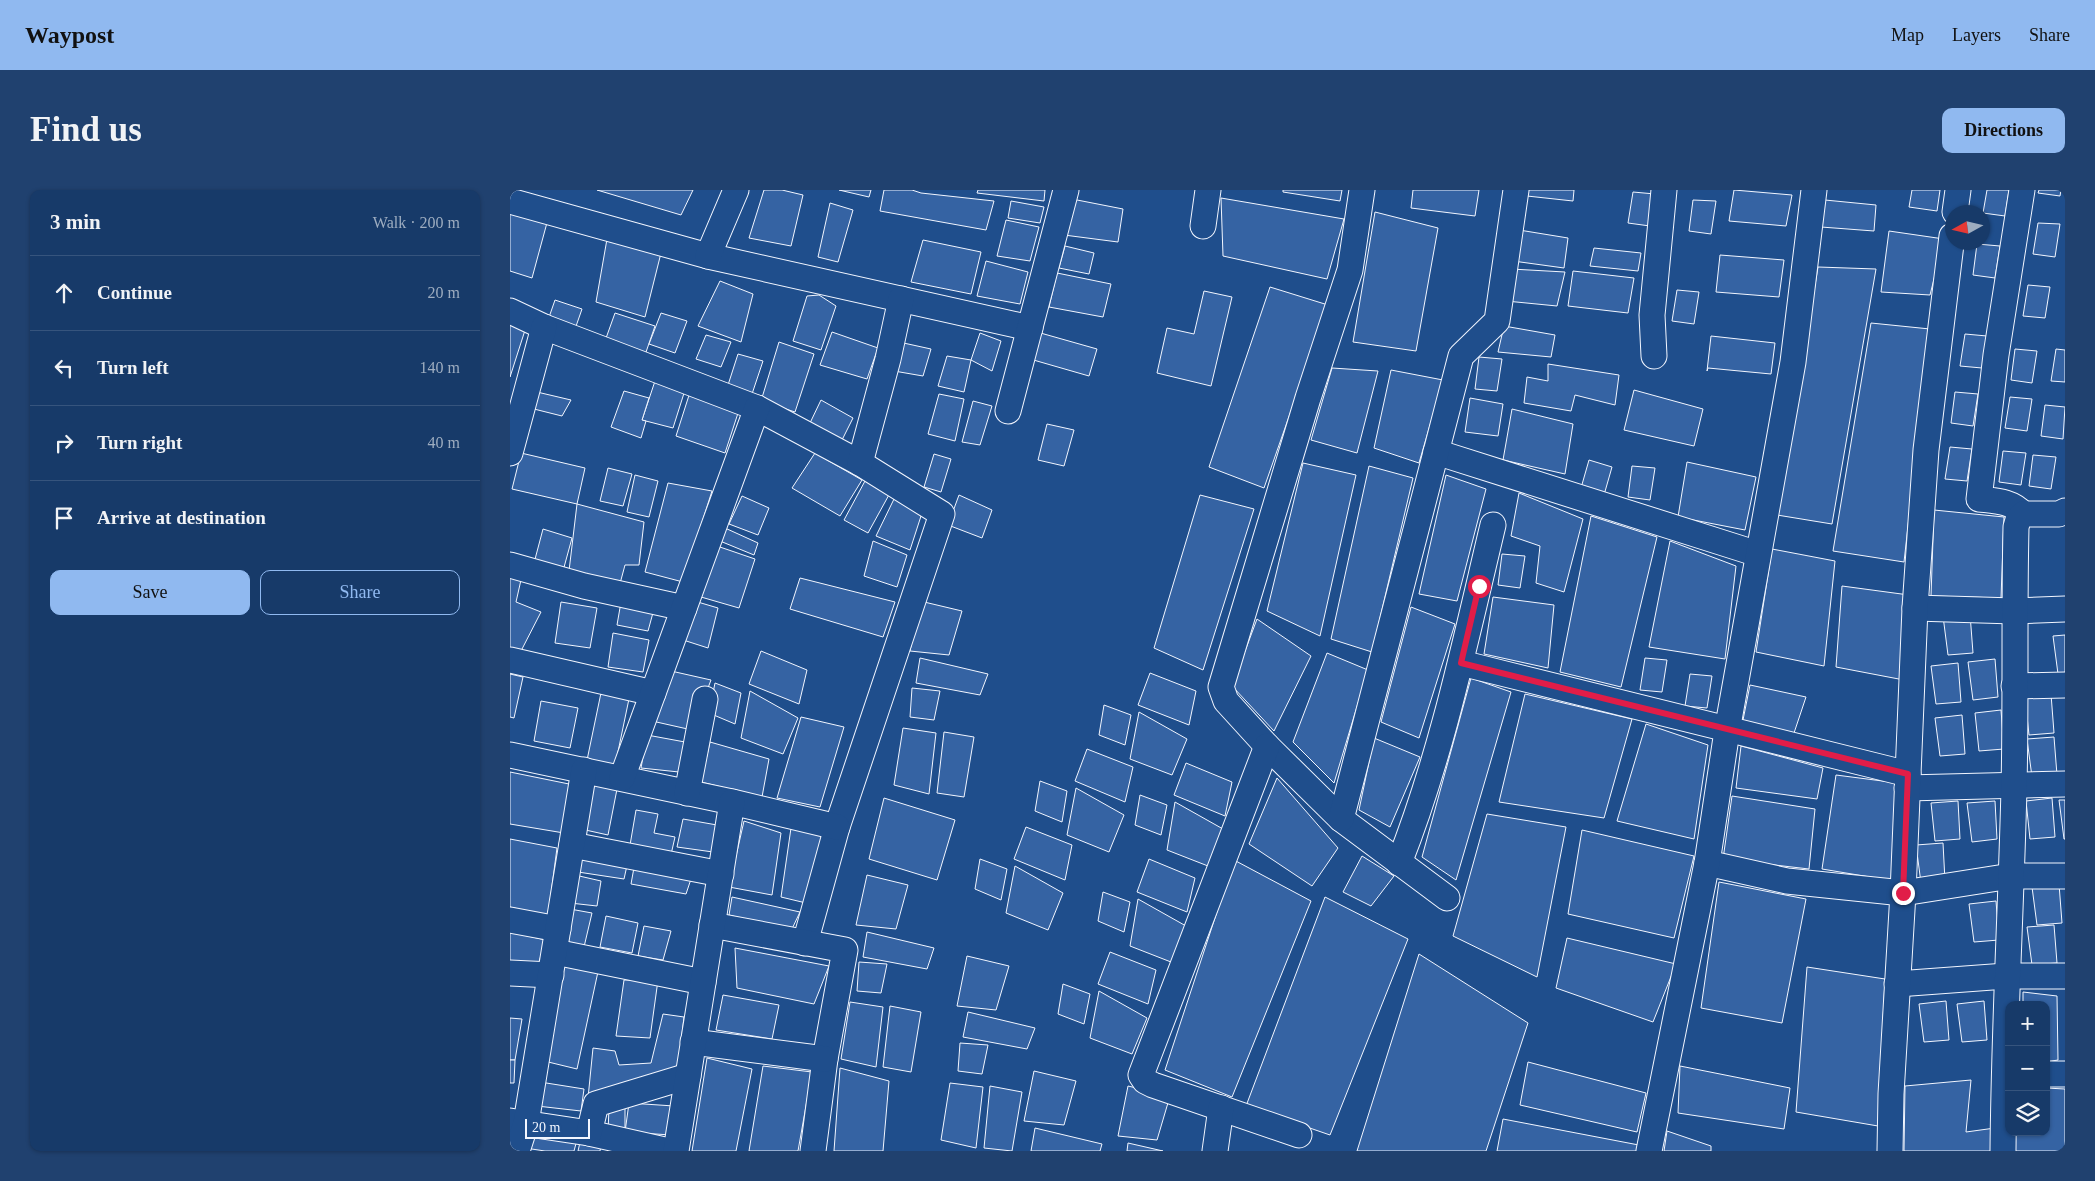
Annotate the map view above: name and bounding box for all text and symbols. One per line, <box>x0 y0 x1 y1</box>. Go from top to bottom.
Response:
text: Waypost <box>25 22 114 48</box>
text: Map <box>1891 25 1924 45</box>
text: Layers <box>1952 25 2001 45</box>
text: Share <box>2029 25 2070 45</box>
button: Directions <box>1942 108 2065 153</box>
text: Find us <box>30 110 142 149</box>
north arrow <box>1945 205 1990 250</box>
text: 3 min <box>50 210 101 234</box>
text: Walk · 200 m <box>373 214 460 231</box>
icon: ahead <box>50 279 78 307</box>
text: Continue <box>97 282 172 303</box>
text: 20 m <box>428 284 460 301</box>
icon: left <box>50 354 78 382</box>
text: Turn left <box>97 357 169 378</box>
text: 140 m <box>420 359 460 376</box>
icon: right <box>50 429 78 457</box>
text: Turn right <box>97 432 182 453</box>
text: 40 m <box>428 434 460 451</box>
icon: arrive <box>50 504 78 532</box>
text: Arrive at destination <box>97 507 266 528</box>
button: Save <box>50 570 250 615</box>
button: Share <box>260 570 460 615</box>
route start <box>1468 575 1491 598</box>
route end <box>1892 882 1915 905</box>
map controls <box>2005 1001 2050 1136</box>
button: + <box>2005 1001 2050 1046</box>
button: − <box>2005 1046 2050 1091</box>
button: layers <box>2005 1091 2050 1136</box>
scale bar <box>525 1116 590 1139</box>
text: 20 m <box>532 1120 560 1135</box>

